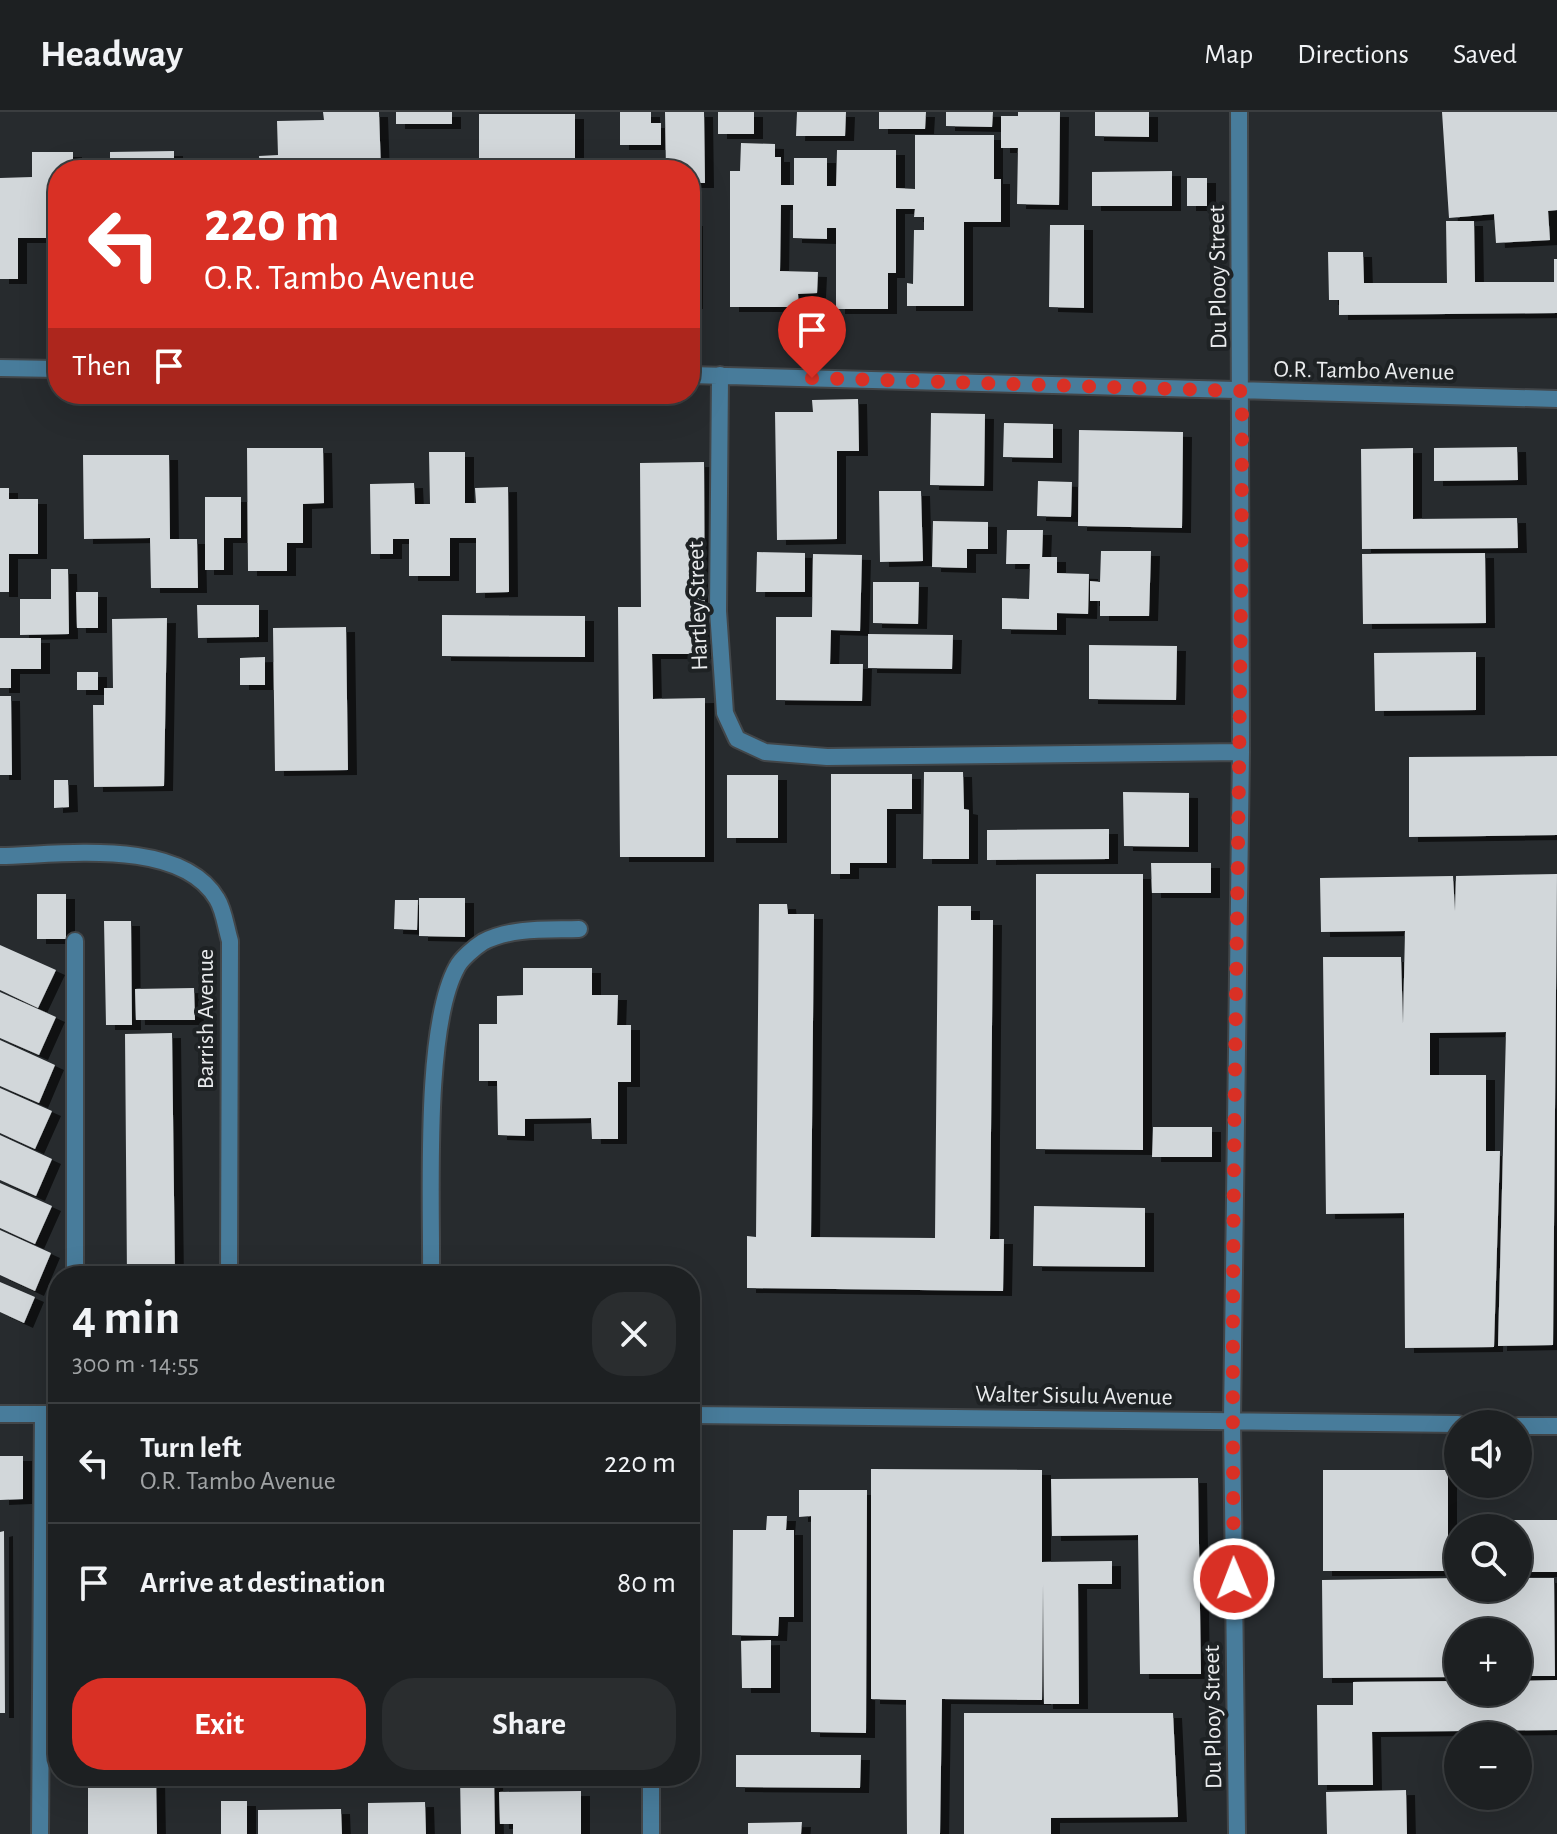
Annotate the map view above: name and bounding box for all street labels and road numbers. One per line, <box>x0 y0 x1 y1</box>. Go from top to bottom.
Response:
street label: Du Plooy Street <box>1205 204 1231 349</box>
street label: O.R. Tambo Avenue <box>1273 357 1455 385</box>
street label: Hartley Street <box>684 540 712 671</box>
street label: Barrish Avenue <box>194 949 218 1089</box>
street label: Walter Sisulu Avenue <box>975 1382 1173 1410</box>
street label: Du Plooy Street <box>1200 1644 1226 1789</box>

